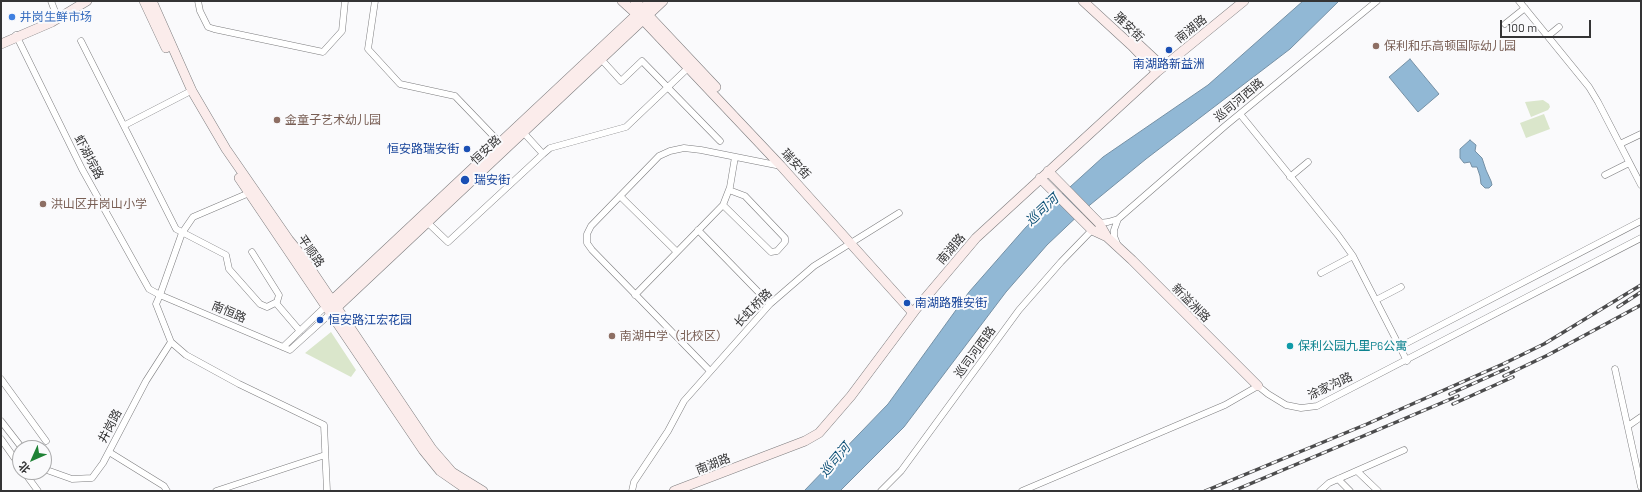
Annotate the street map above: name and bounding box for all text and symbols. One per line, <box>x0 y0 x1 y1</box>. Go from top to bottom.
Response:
street label: 雅安街 <box>1111 9 1147 45</box>
place label: 井岗生鲜市场 <box>20 10 92 24</box>
marker: 井岗生鲜市场 <box>7 12 17 22</box>
street label: 南湖路 <box>1172 12 1210 46</box>
scale bar <box>1502 12 1593 38</box>
text: 100 m <box>1507 20 1537 34</box>
place label: 保利和乐高顿国际幼儿园 <box>1384 39 1516 53</box>
marker: 保利和乐高顿国际幼儿园 <box>1371 41 1381 51</box>
marker: 南湖路新益洲 <box>1164 45 1174 55</box>
place label: 南湖路新益洲 <box>1133 57 1205 71</box>
street label: 巡司河西路 <box>1211 75 1267 125</box>
place label: 金童子艺术幼儿园 <box>285 113 381 127</box>
marker: 金童子艺术幼儿园 <box>272 115 282 125</box>
street label: 虾湖垸路 <box>71 132 107 182</box>
street label: 恒安路 <box>468 132 504 168</box>
place label: 恒安路瑞安街 <box>387 142 459 156</box>
marker: 恒安路瑞安街 <box>462 144 472 154</box>
street label: 瑞安街 <box>778 146 814 182</box>
place label: 瑞安街 <box>474 173 510 187</box>
marker: 瑞安街 <box>459 174 471 186</box>
water label: 巡司河 <box>1022 191 1062 229</box>
place label: 洪山区井岗山小学 <box>51 197 147 211</box>
marker: 洪山区井岗山小学 <box>38 199 48 209</box>
street label: 南湖路 <box>934 231 968 267</box>
street label: 平顺路 <box>295 232 327 270</box>
street label: 新溢洲路 <box>1169 281 1213 325</box>
street label: 长虹桥路 <box>731 286 775 330</box>
place label: 南湖路雅安街 <box>915 296 987 310</box>
street label: 南恒路 <box>210 298 248 326</box>
marker: 南湖路雅安街 <box>902 298 912 308</box>
place label: 恒安路江宏花园 <box>328 313 412 327</box>
marker: 恒安路江宏花园 <box>315 315 325 325</box>
street label: 巡司河西路 <box>952 323 998 381</box>
place label: 南湖中学（北校区） <box>620 329 728 343</box>
marker: 南湖中学（北校区） <box>607 331 617 341</box>
place label: 保利公园九里P6公寓 <box>1298 339 1407 353</box>
marker: 保利公园九里P6公寓 <box>1285 341 1295 351</box>
street label: 涂家沟路 <box>1305 369 1355 403</box>
street label: 井岗路 <box>95 407 125 445</box>
north arrow <box>12 440 52 480</box>
water label: 巡司河 <box>816 440 854 480</box>
street label: 南湖路 <box>694 451 732 477</box>
text: 北 <box>15 460 32 477</box>

